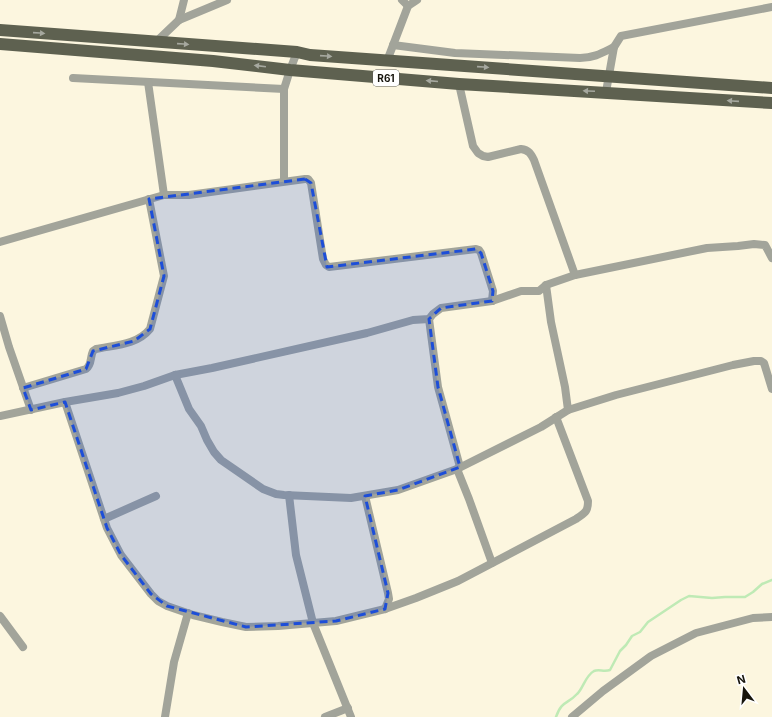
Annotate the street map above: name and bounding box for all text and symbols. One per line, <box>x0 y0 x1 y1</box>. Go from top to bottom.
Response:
one-way arrow <box>33 30 45 37</box>
one-way arrow <box>176 40 189 47</box>
one-way arrow <box>320 53 332 60</box>
one-way arrow <box>254 63 266 69</box>
one-way arrow <box>477 64 489 71</box>
road number: R61 <box>373 70 399 86</box>
one-way arrow <box>426 78 438 85</box>
one-way arrow <box>583 88 595 95</box>
one-way arrow <box>727 97 739 104</box>
north arrow <box>724 669 764 709</box>
text: N <box>735 672 747 687</box>

